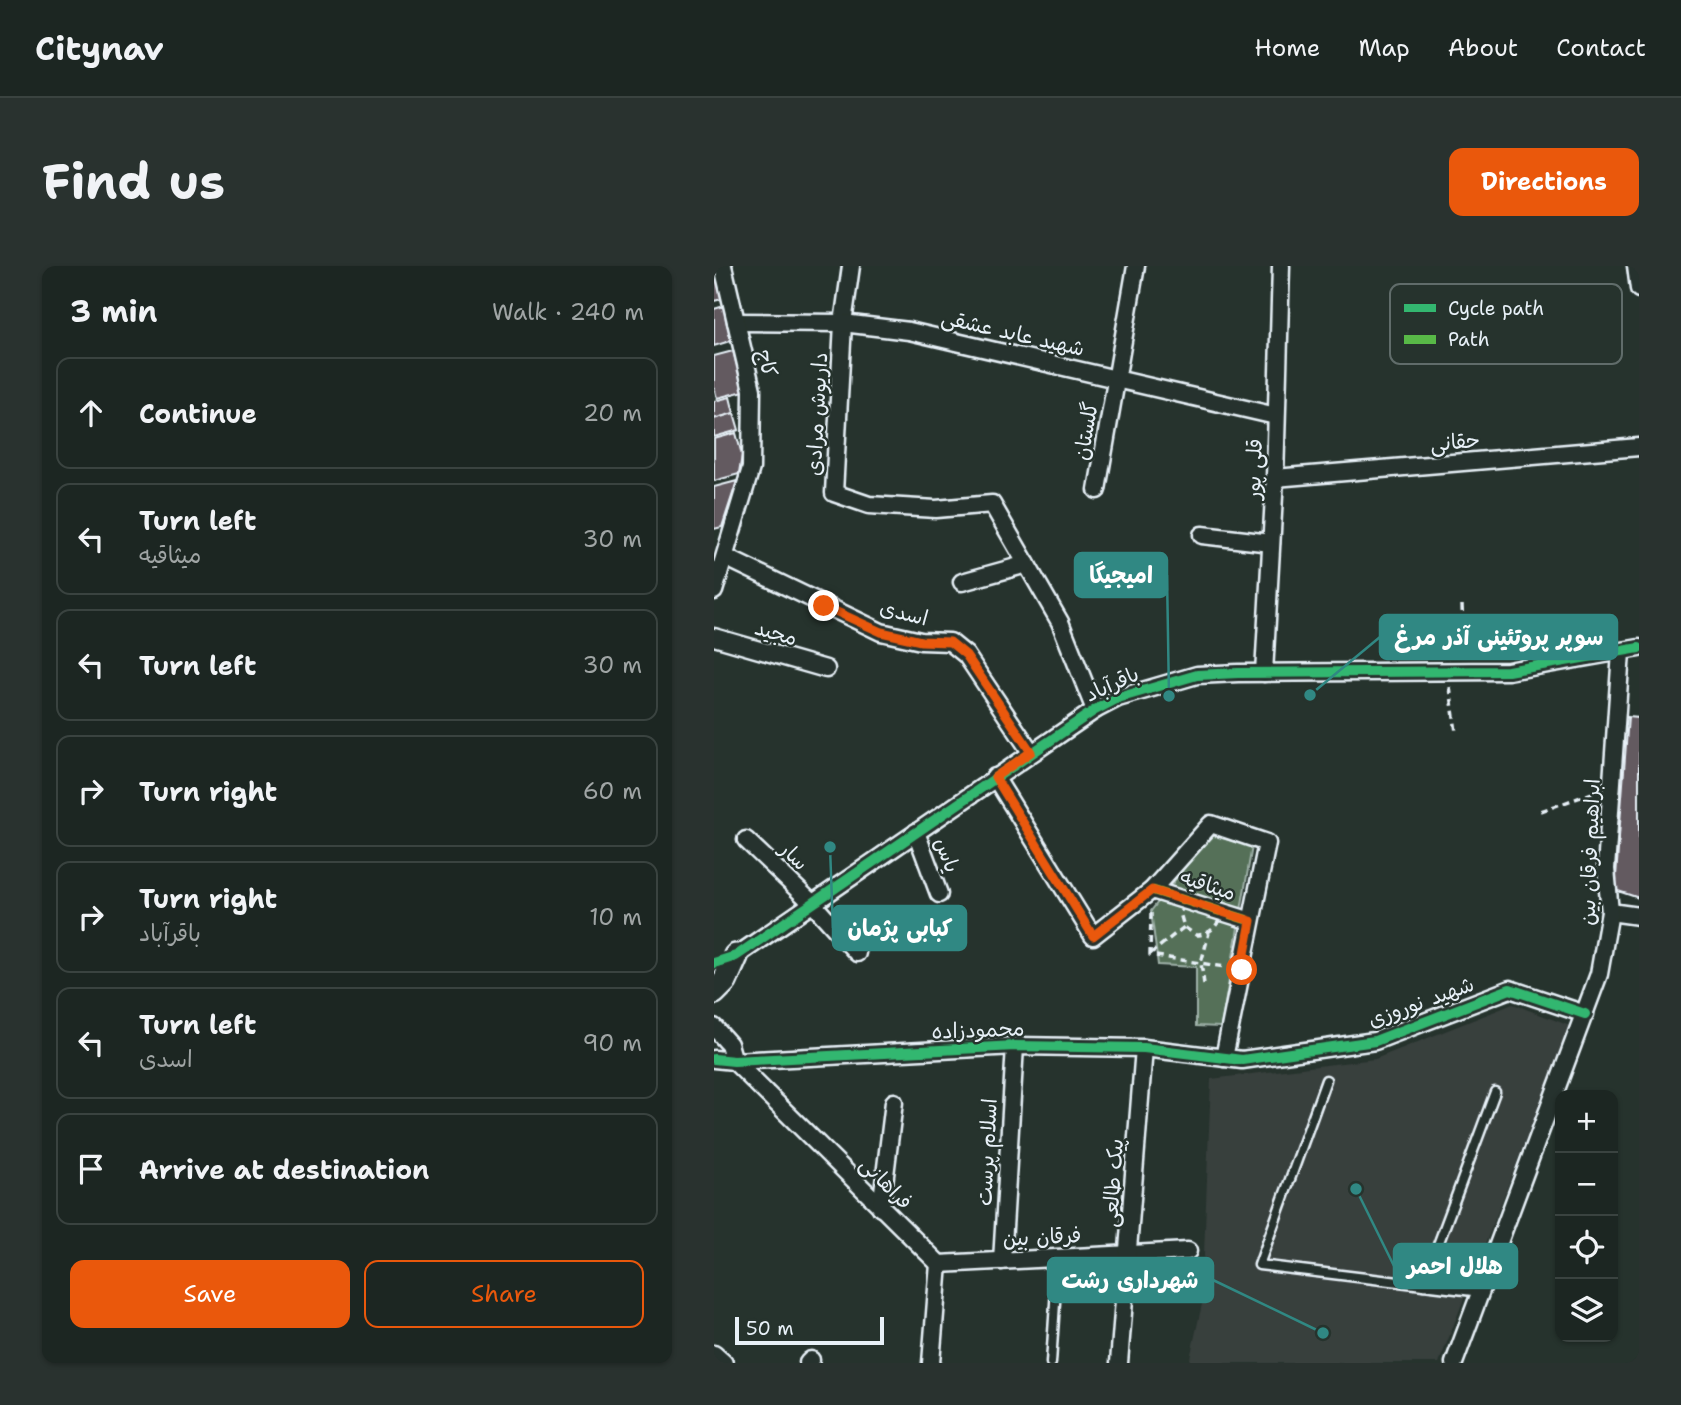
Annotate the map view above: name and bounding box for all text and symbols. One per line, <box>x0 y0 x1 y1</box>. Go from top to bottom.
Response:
text: Citynav <box>35 26 164 71</box>
text: Home <box>1254 32 1320 64</box>
text: Map <box>1358 32 1410 64</box>
text: About <box>1448 32 1518 64</box>
text: Contact <box>1556 32 1646 64</box>
button: Directions <box>1449 148 1639 216</box>
text: Find us <box>42 149 225 215</box>
legend <box>1390 284 1622 364</box>
text: 3 min <box>70 291 157 332</box>
text: Cycle path <box>1448 296 1544 321</box>
text: Walk · 240 m <box>492 297 644 327</box>
street label: شهید عابد عشقی <box>939 303 1087 363</box>
text: Path <box>1448 327 1490 352</box>
street label: کاج <box>750 346 784 380</box>
street label: داریوش مرادی <box>800 351 834 477</box>
icon: ahead <box>72 394 110 432</box>
text: Continue <box>139 396 257 431</box>
text: 20 m <box>583 398 642 428</box>
street label: گلستان <box>1067 400 1105 462</box>
street label: حقانی <box>1429 426 1481 458</box>
street label: قلی پور <box>1239 438 1269 502</box>
text: Turn left <box>139 503 256 538</box>
icon: left <box>72 520 110 558</box>
text: 30 m <box>583 524 642 554</box>
text: میثاقیه <box>139 540 201 570</box>
callout: امیجیگا <box>1075 553 1167 597</box>
text: امیجیگا <box>1089 560 1153 590</box>
route end <box>808 590 839 621</box>
street label: اسدی <box>877 593 931 633</box>
street label: مجید <box>751 614 801 652</box>
callout: سوپر پروتئینی آذر مرغ <box>1380 615 1617 659</box>
text: سوپر پروتئینی آذر مرغ <box>1395 622 1603 653</box>
icon: left <box>72 646 110 684</box>
text: Turn left <box>139 648 256 683</box>
text: 30 m <box>583 650 642 680</box>
street label: باقرآباد <box>1080 660 1144 708</box>
icon: right <box>72 772 110 810</box>
text: Turn right <box>139 774 277 809</box>
text: 60 m <box>583 776 642 806</box>
street label: ابراهیم فرقان بین <box>1573 778 1609 926</box>
street label: سار <box>772 834 814 876</box>
street label: یاس <box>928 834 966 876</box>
street label: میثاقیه <box>1177 863 1239 907</box>
text: Turn right <box>139 881 277 916</box>
icon: right <box>72 898 110 936</box>
text: 10 m <box>589 902 642 932</box>
callout: کبابی پژمان <box>833 906 966 950</box>
text: کبابی پژمان <box>847 913 953 943</box>
text: باقرآباد <box>139 918 201 948</box>
route start <box>1226 954 1257 985</box>
street label: شهید نوروزی <box>1364 970 1478 1034</box>
text: Turn left <box>139 1007 256 1042</box>
street label: محمودزاده <box>931 1014 1025 1046</box>
icon: left <box>72 1024 110 1062</box>
text: 90 m <box>582 1028 642 1058</box>
text: اسدی <box>139 1044 193 1074</box>
map controls <box>1555 1090 1618 1342</box>
button: + <box>1555 1090 1618 1153</box>
street label: اسلام پرست <box>970 1097 1006 1207</box>
street label: پیک طالعی <box>1096 1138 1130 1228</box>
icon: arrive <box>72 1150 110 1188</box>
street label: فراهانی <box>854 1151 918 1215</box>
text: Arrive at destination <box>139 1152 429 1187</box>
button: − <box>1555 1153 1618 1216</box>
button: locate <box>1555 1216 1618 1279</box>
street label: فرقان بین <box>1002 1221 1082 1253</box>
callout: هلال احمر <box>1394 1244 1517 1288</box>
text: هلال احمر <box>1405 1251 1503 1281</box>
callout: شهرداری رشت <box>1048 1258 1213 1302</box>
button: Save <box>70 1260 350 1328</box>
button: Share <box>364 1260 644 1328</box>
text: شهرداری رشت <box>1062 1265 1198 1295</box>
button: layers <box>1555 1279 1618 1342</box>
scale bar <box>735 1314 884 1346</box>
text: 50 m <box>746 1316 794 1341</box>

